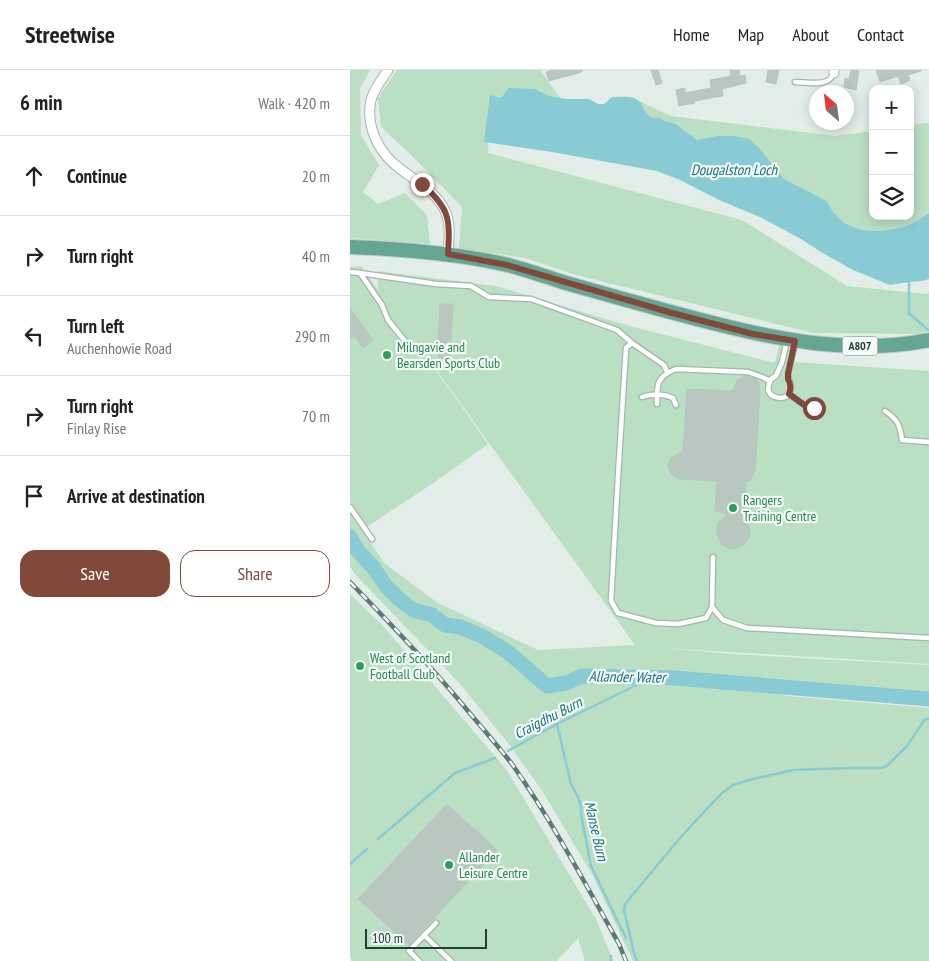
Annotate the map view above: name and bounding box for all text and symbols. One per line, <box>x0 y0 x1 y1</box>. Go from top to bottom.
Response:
text: Streetwise <box>25 19 115 50</box>
text: Home <box>673 23 710 46</box>
text: Map <box>738 23 764 46</box>
text: About <box>792 23 829 46</box>
text: Contact <box>857 23 904 46</box>
north arrow <box>809 85 854 130</box>
map controls <box>869 85 914 220</box>
button: + <box>869 85 914 130</box>
text: 6 min <box>20 89 62 116</box>
text: Walk · 420 m <box>258 93 330 113</box>
button: − <box>869 130 914 175</box>
water label: Dougalston Loch <box>691 160 778 179</box>
icon: ahead <box>20 162 48 190</box>
text: Continue <box>67 164 127 188</box>
text: 20 m <box>302 166 330 186</box>
route end <box>411 173 434 196</box>
button: layers <box>869 175 914 220</box>
icon: right <box>20 242 48 270</box>
text: Turn right <box>67 244 133 268</box>
text: 40 m <box>302 246 330 266</box>
text: Turn left <box>67 314 124 338</box>
icon: left <box>20 322 48 350</box>
text: 290 m <box>295 326 330 346</box>
road number: A807 <box>842 336 878 356</box>
text: Auchenhowie Road <box>67 338 172 358</box>
place label: Milngavie and Bearsden Sports Club <box>397 338 500 372</box>
marker: Milngavie and Bearsden Sports Club <box>381 349 393 361</box>
text: Turn right <box>67 394 133 418</box>
route start <box>803 397 826 420</box>
icon: right <box>20 402 48 430</box>
text: 70 m <box>302 406 330 426</box>
text: Finlay Rise <box>67 418 126 438</box>
icon: arrive <box>20 482 48 510</box>
text: Arrive at destination <box>67 484 205 508</box>
place label: Rangers Training Centre <box>743 491 817 525</box>
marker: Rangers Training Centre <box>727 502 739 514</box>
button: Save <box>20 550 170 597</box>
button: Share <box>180 550 330 597</box>
place label: West of Scotland Football Club <box>370 649 450 683</box>
marker: West of Scotland Football Club <box>354 660 366 672</box>
water label: Allander Water <box>589 666 667 687</box>
water label: Craigdhu Burn <box>511 692 586 743</box>
water label: Manse Burn <box>580 799 613 864</box>
place label: Allander Leisure Centre <box>459 848 528 882</box>
marker: Allander Leisure Centre <box>443 859 455 871</box>
scale bar <box>365 926 488 949</box>
text: 100 m <box>372 929 403 947</box>

